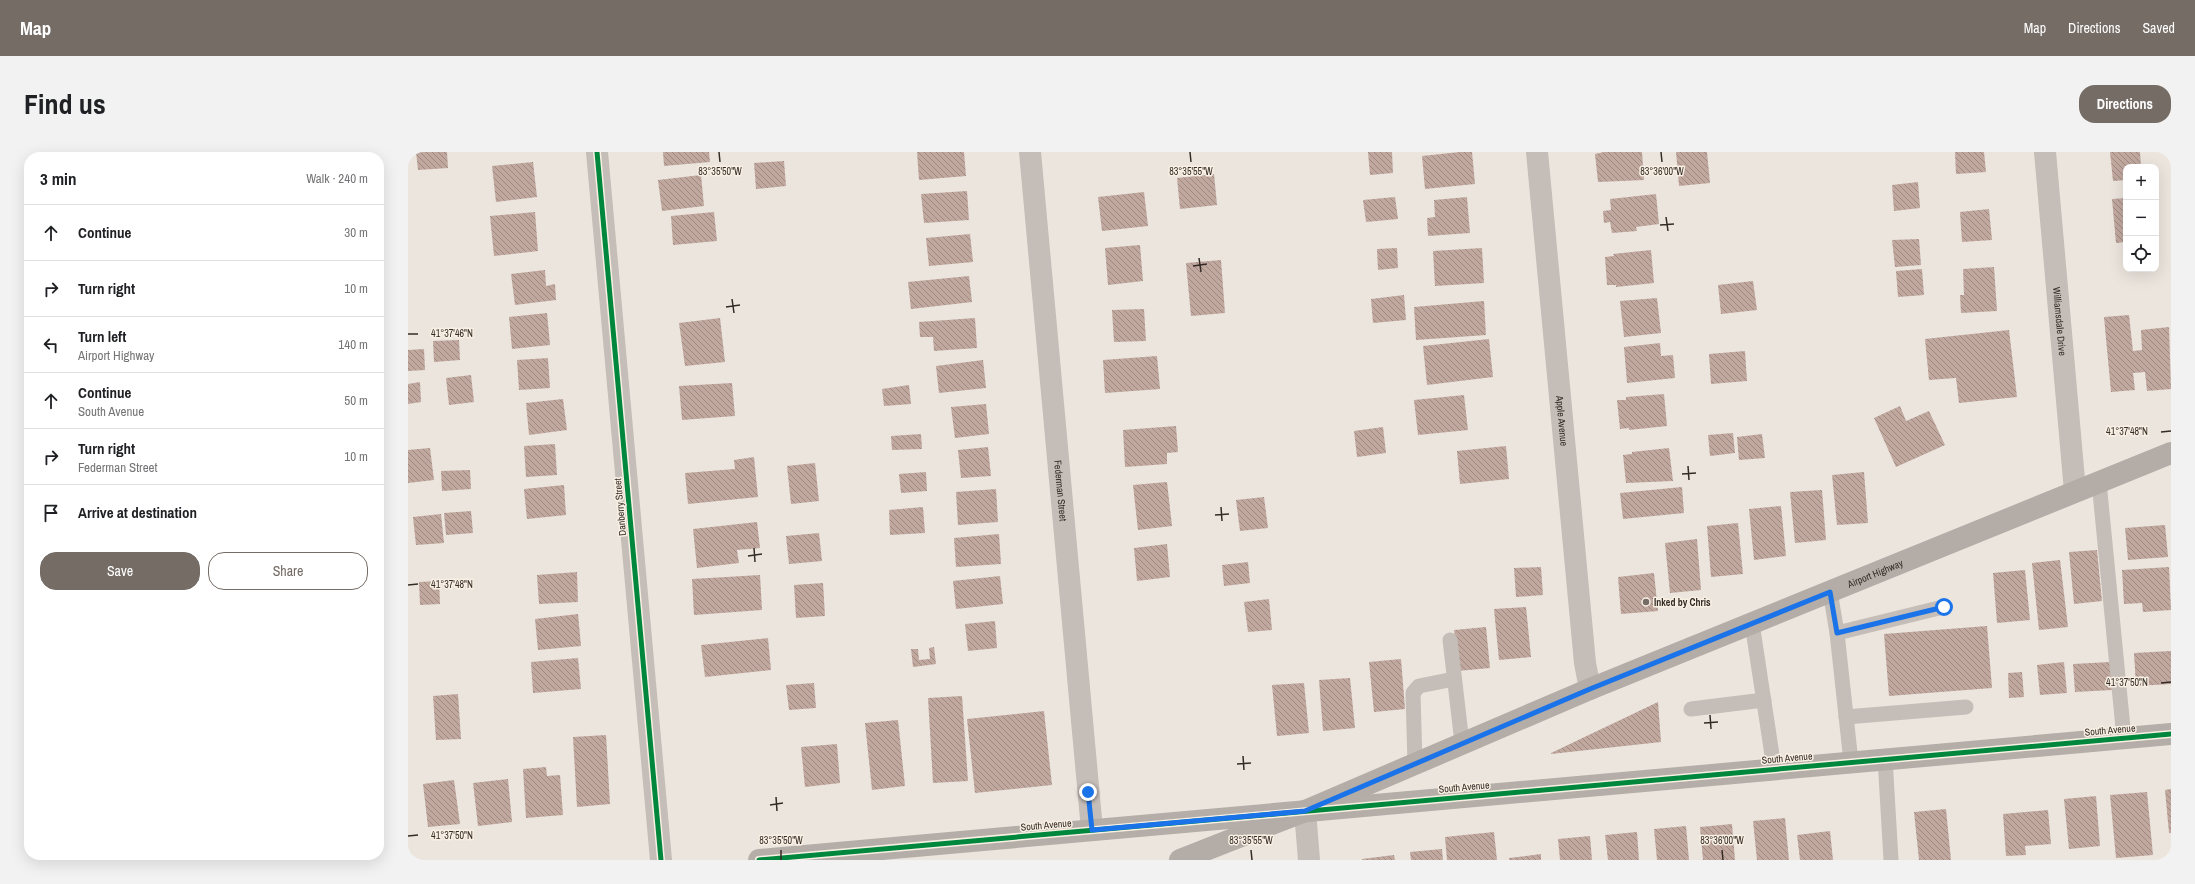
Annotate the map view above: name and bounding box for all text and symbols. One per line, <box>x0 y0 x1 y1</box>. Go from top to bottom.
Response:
text: Map <box>20 15 51 41</box>
text: Map <box>2024 19 2046 37</box>
text: Directions <box>2068 19 2120 37</box>
text: Saved <box>2142 19 2175 37</box>
text: Find us <box>24 85 106 123</box>
button: Directions <box>2079 85 2171 123</box>
map controls <box>2123 164 2159 272</box>
button: + <box>2123 164 2159 200</box>
text: 83°35'50"W <box>698 165 742 178</box>
text: 83°35'55"W <box>1169 165 1213 178</box>
text: 83°36'00"W <box>1640 165 1684 178</box>
text: 3 min <box>40 167 76 190</box>
text: Walk · 240 m <box>306 170 368 187</box>
button: − <box>2123 200 2159 236</box>
icon: ahead <box>40 222 62 244</box>
text: Continue <box>78 222 131 243</box>
text: 30 m <box>344 224 368 241</box>
button: locate <box>2123 236 2159 272</box>
icon: right <box>40 278 62 300</box>
text: Turn right <box>78 278 135 299</box>
text: 10 m <box>344 280 368 297</box>
street label: Williamsdale Drive <box>2050 286 2070 357</box>
text: Turn left <box>78 326 126 347</box>
text: 41°37'46"N <box>431 327 473 340</box>
icon: left <box>40 334 62 356</box>
text: 140 m <box>338 336 368 353</box>
text: Airport Highway <box>78 347 154 364</box>
text: Continue <box>78 382 131 403</box>
icon: ahead <box>40 390 62 412</box>
text: 50 m <box>344 392 368 409</box>
street label: Apple Avenue <box>1553 394 1571 447</box>
text: South Avenue <box>78 403 144 420</box>
text: 41°37'48"N <box>2106 425 2148 438</box>
text: Turn right <box>78 438 135 459</box>
icon: right <box>40 446 62 468</box>
text: 10 m <box>344 448 368 465</box>
text: Federman Street <box>78 459 157 476</box>
street label: Federman Street <box>1052 460 1070 522</box>
street label: Danberry Street <box>611 477 629 536</box>
icon: arrive <box>40 502 62 524</box>
text: Arrive at destination <box>78 502 197 523</box>
button: Save <box>40 552 200 590</box>
button: Share <box>208 552 368 590</box>
street label: Airport Highway <box>1844 556 1906 591</box>
text: 41°37'48"N <box>431 578 473 591</box>
place label: Inked by Chris <box>1654 596 1711 609</box>
marker: Inked by Chris <box>1641 597 1651 607</box>
route start <box>1935 598 1953 616</box>
text: 41°37'50"N <box>2106 676 2148 689</box>
street label: South Avenue <box>2084 721 2136 739</box>
street label: South Avenue <box>1761 749 1813 767</box>
street label: South Avenue <box>1438 778 1490 796</box>
route end <box>1079 783 1097 801</box>
street label: South Avenue <box>1020 816 1072 834</box>
text: 41°37'50"N <box>431 829 473 842</box>
text: 83°35'50"W <box>759 834 803 847</box>
text: 83°35'55"W <box>1229 834 1273 847</box>
text: 83°36'00"W <box>1700 834 1744 847</box>

